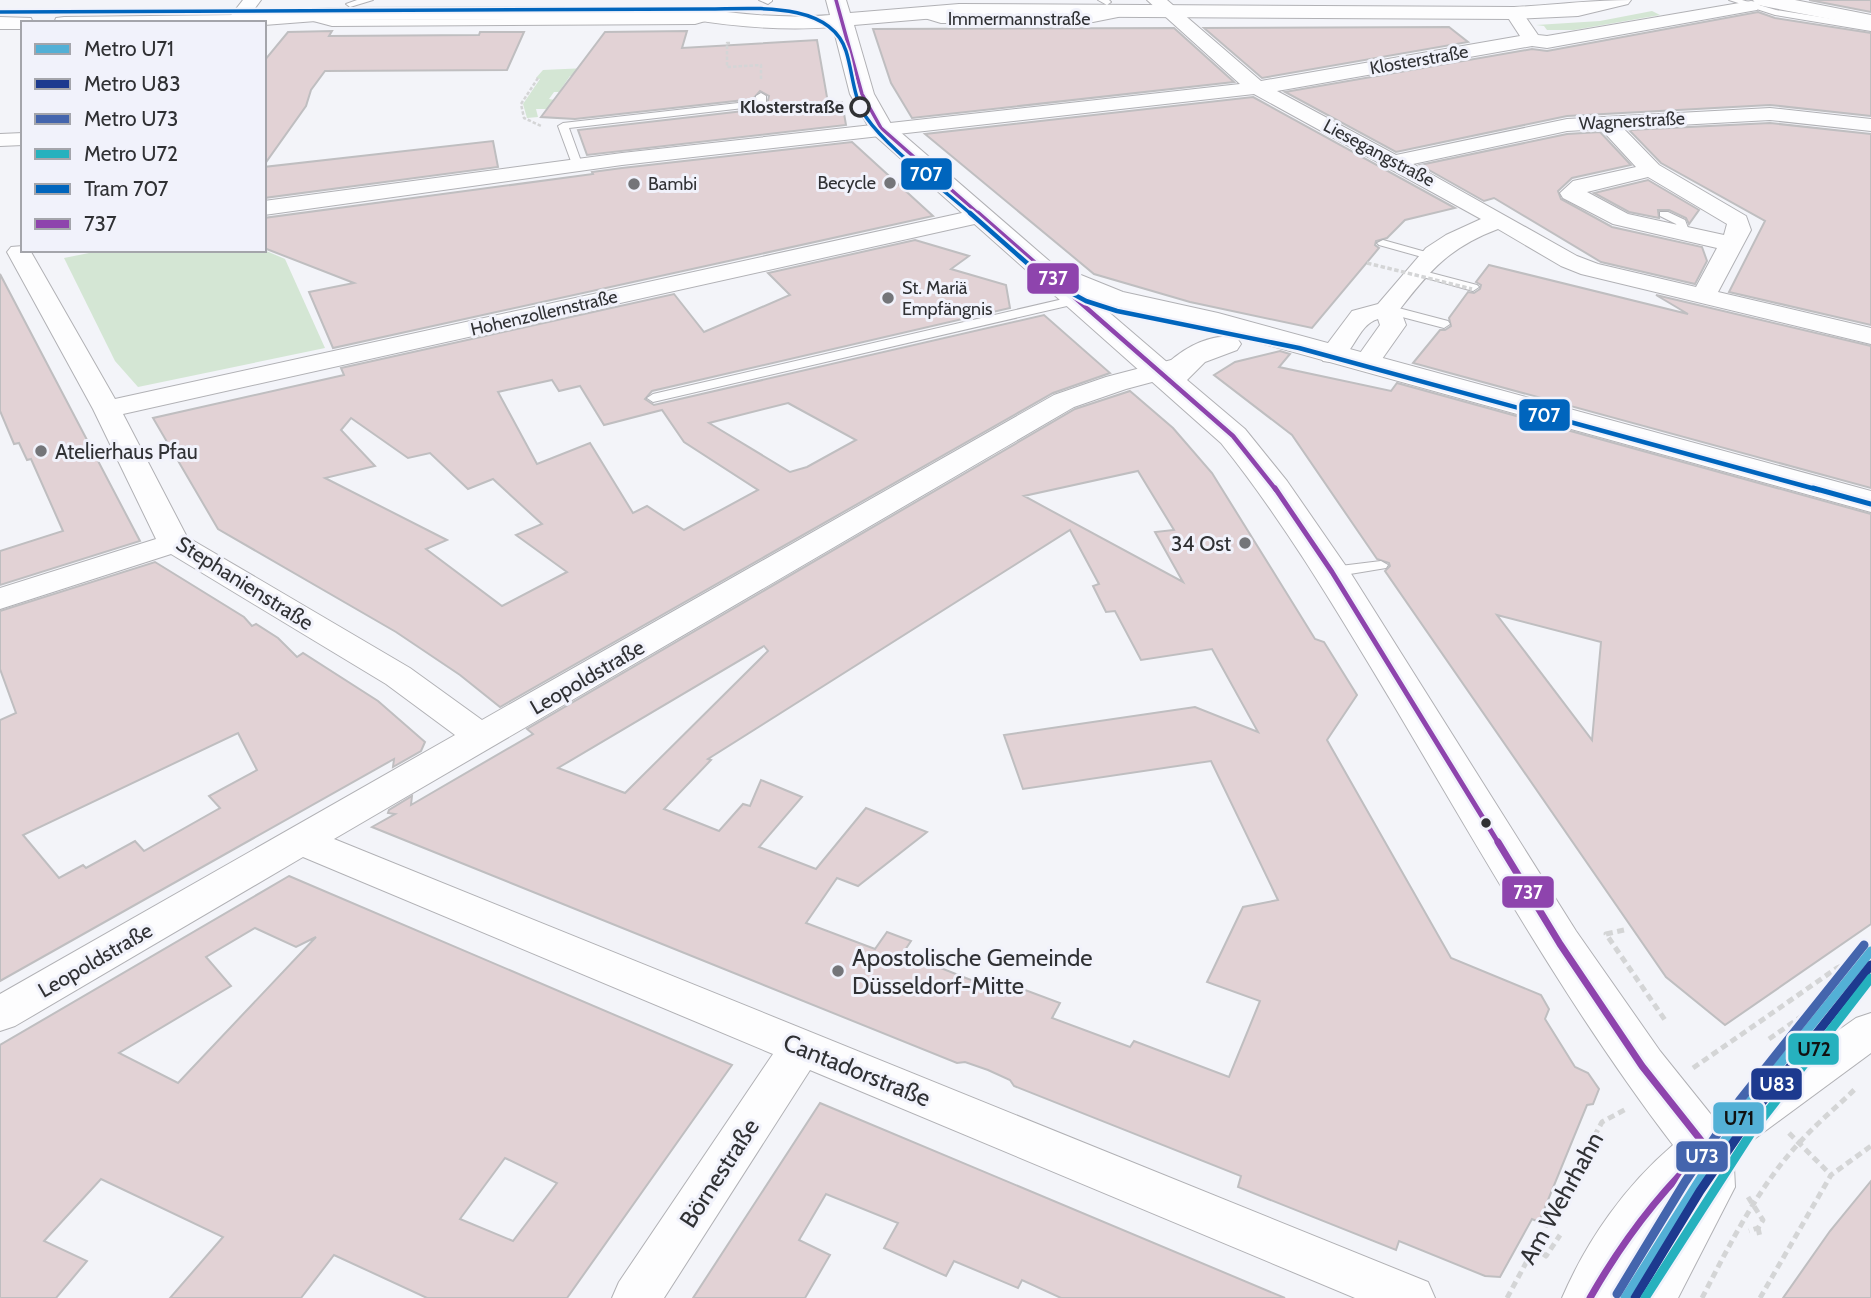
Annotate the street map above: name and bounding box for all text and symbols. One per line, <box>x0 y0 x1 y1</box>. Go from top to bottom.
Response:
street label: Immermannstraße <box>948 8 1090 30</box>
legend <box>21 21 266 252</box>
text: Metro U71 <box>84 36 174 61</box>
street label: Klosterstraße <box>1368 40 1470 80</box>
text: Metro U83 <box>84 71 181 96</box>
place label: Klosterstraße <box>740 96 844 118</box>
marker: Klosterstraße <box>850 97 870 117</box>
text: Metro U73 <box>84 106 178 131</box>
street label: Wagnerstraße <box>1578 107 1686 135</box>
street label: Liesegangstraße <box>1320 115 1438 191</box>
text: Metro U72 <box>84 141 178 166</box>
line badge: 707 <box>900 157 953 191</box>
text: 707 <box>910 163 943 186</box>
place label: Becycle <box>817 172 876 194</box>
place label: Bambi <box>648 173 697 195</box>
marker: Becycle <box>882 175 898 191</box>
text: Tram 707 <box>84 176 169 201</box>
marker: Bambi <box>626 176 642 192</box>
text: 737 <box>84 211 117 236</box>
line badge: 737 <box>1026 262 1080 295</box>
text: 737 <box>1038 267 1068 290</box>
place label: St. Mariä Empfängnis <box>902 277 992 320</box>
street label: Hohenzollernstraße <box>468 285 620 341</box>
marker: St. Mariä Empfängnis <box>880 290 896 306</box>
line badge: 707 <box>1518 398 1571 432</box>
text: 707 <box>1528 404 1561 427</box>
place label: Atelierhaus Pfau <box>55 439 198 464</box>
marker: Atelierhaus Pfau <box>33 443 49 459</box>
street label: Stephanienstraße <box>172 531 318 635</box>
place label: 34 Ost <box>1171 531 1231 556</box>
marker: 34 Ost <box>1237 535 1253 551</box>
street label: Leopoldstraße <box>526 634 649 720</box>
unlabelled marker <box>1479 816 1493 830</box>
line badge: 737 <box>1501 875 1555 909</box>
text: 737 <box>1513 881 1543 904</box>
street label: Leopoldstraße <box>34 917 157 1003</box>
place label: Apostolische Gemeinde Düsseldorf-Mitte <box>852 943 1093 1000</box>
marker: Apostolische Gemeinde Düsseldorf-Mitte <box>830 963 846 979</box>
street label: Cantadorstraße <box>779 1027 935 1113</box>
line badge: U72 <box>1787 1032 1840 1066</box>
text: U72 <box>1797 1038 1831 1061</box>
line badge: U83 <box>1750 1067 1803 1101</box>
text: U83 <box>1759 1073 1795 1096</box>
line badge: U71 <box>1712 1101 1765 1135</box>
text: U71 <box>1724 1107 1754 1130</box>
street label: Börnestraße <box>673 1113 765 1233</box>
street label: Am Wehrhahn <box>1513 1127 1609 1269</box>
line badge: U73 <box>1675 1140 1729 1173</box>
text: U73 <box>1685 1145 1719 1168</box>

